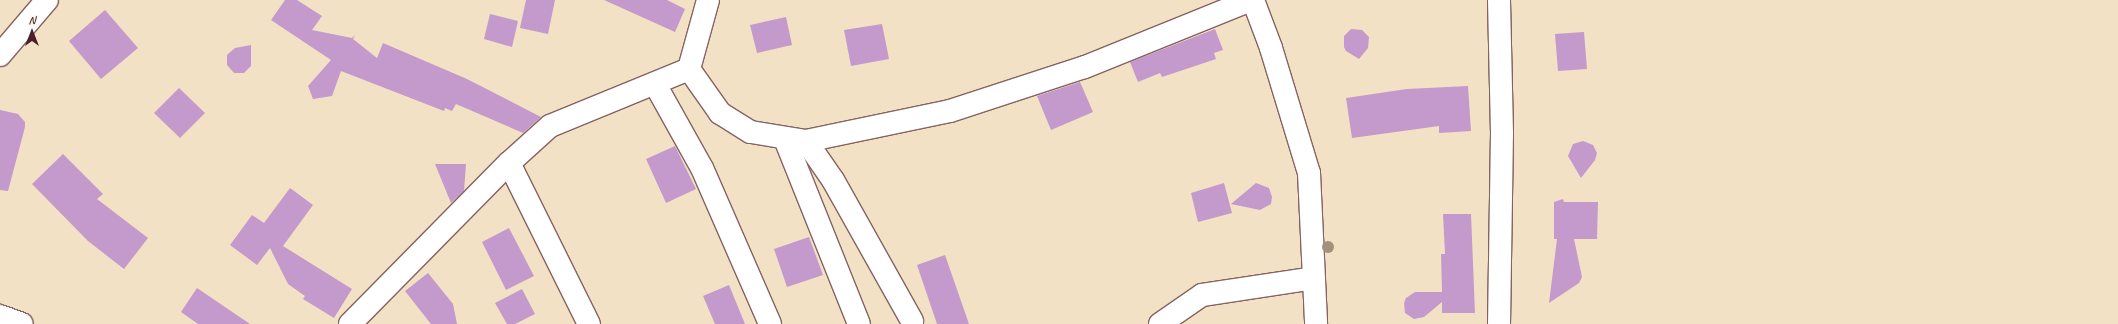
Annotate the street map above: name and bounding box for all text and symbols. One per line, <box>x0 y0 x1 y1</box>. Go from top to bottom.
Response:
north arrow <box>12 12 52 52</box>
text: N <box>29 13 35 27</box>

